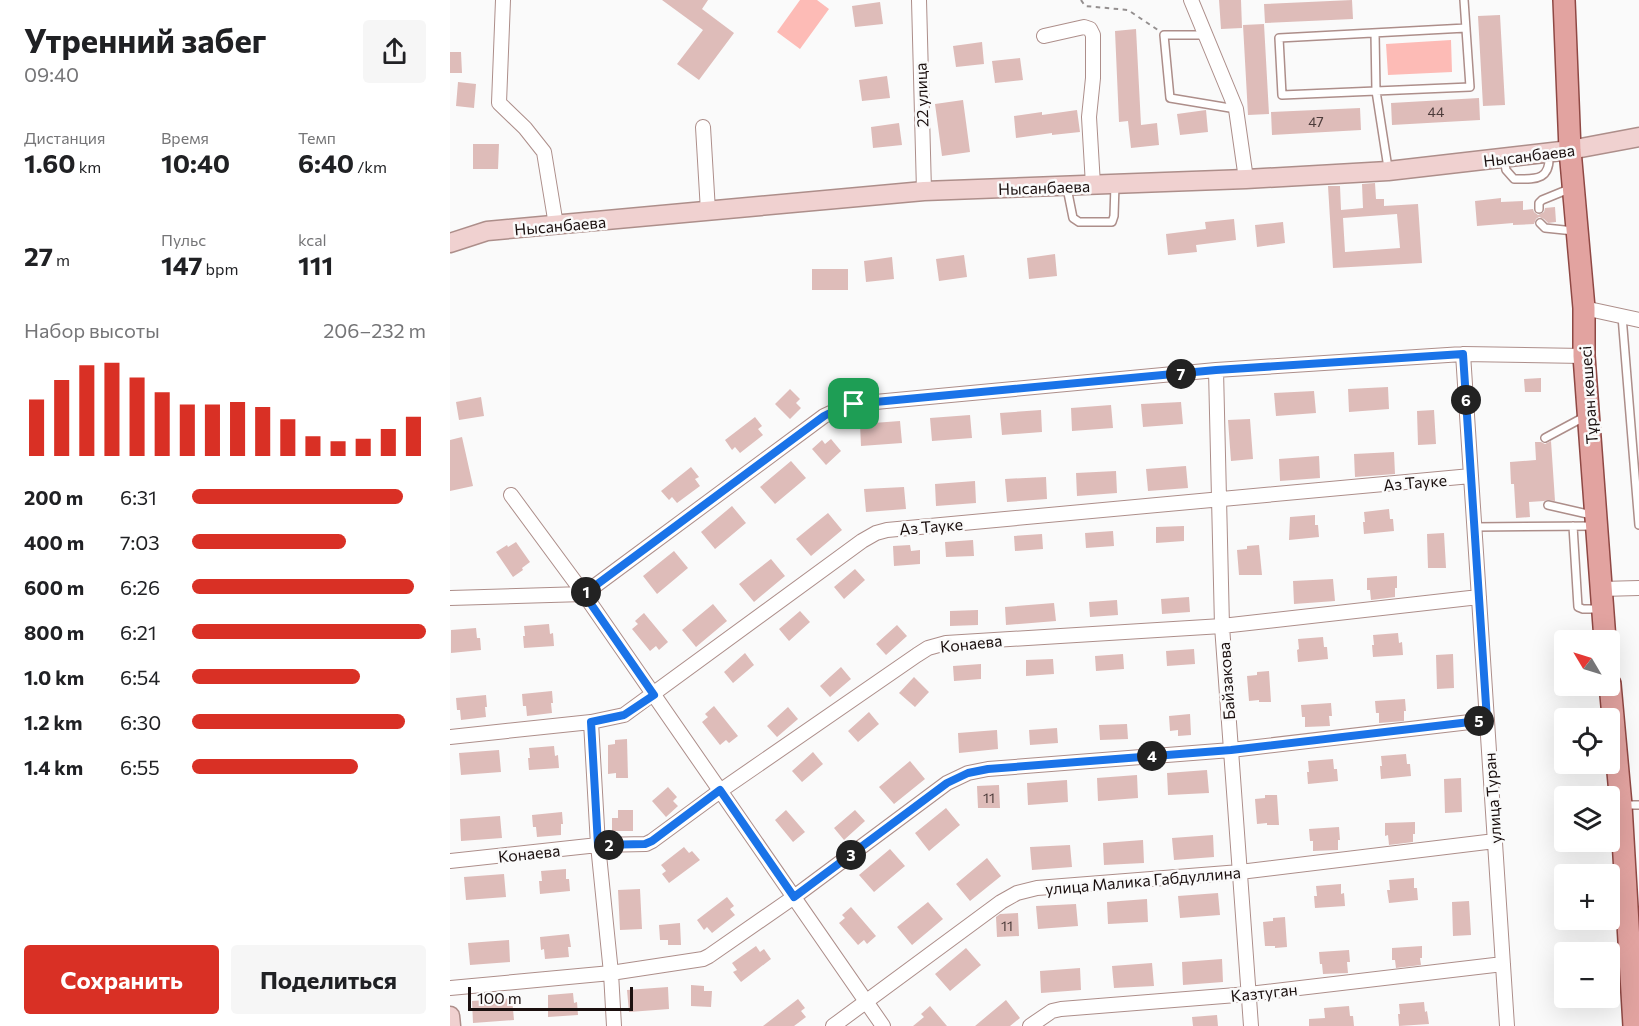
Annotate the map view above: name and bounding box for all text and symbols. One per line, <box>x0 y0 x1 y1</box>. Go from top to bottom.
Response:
text: Утренний забег <box>24 19 266 60</box>
button: share <box>363 20 426 83</box>
text: 09:40 <box>24 62 79 86</box>
street label: 22 улица <box>910 62 932 128</box>
house number: 44 <box>1428 103 1445 120</box>
house number: 47 <box>1308 113 1324 130</box>
text: Дистанция <box>24 128 105 147</box>
text: Время <box>161 128 209 147</box>
text: Темп <box>298 128 336 147</box>
street label: Нысанбаева <box>1482 140 1576 170</box>
text: 1.60 <box>24 147 76 178</box>
text: 10:40 <box>161 147 230 178</box>
text: 6:40 <box>298 147 354 178</box>
text: km <box>76 157 101 176</box>
text: /km <box>354 157 387 176</box>
street label: Нысанбаева <box>998 176 1090 198</box>
street label: Нысанбаева <box>513 212 607 238</box>
text: Пульс <box>161 230 206 249</box>
text: kcal <box>298 230 327 249</box>
text: 27 <box>24 240 53 271</box>
text: 147 <box>161 249 202 280</box>
text: 111 <box>298 249 333 280</box>
text: m <box>53 250 70 269</box>
text: bpm <box>202 259 238 278</box>
text: Набор высоты <box>24 318 160 342</box>
text: 206–232 m <box>323 318 426 342</box>
street label: Тұран көшесі <box>1575 345 1601 445</box>
pin: 7 <box>1166 359 1196 389</box>
text: 7 <box>1177 364 1185 383</box>
pin <box>828 378 879 429</box>
pin: 6 <box>1451 385 1481 415</box>
icon: arrive <box>837 387 870 420</box>
text: 6 <box>1461 390 1471 409</box>
street label: Аз Тауке <box>1382 470 1448 494</box>
text: 200 m <box>24 485 83 509</box>
text: 6:31 <box>120 485 157 509</box>
street label: Аз Тауке <box>898 514 964 538</box>
text: 400 m <box>24 530 84 554</box>
text: 7:03 <box>120 530 160 554</box>
text: 600 m <box>24 575 84 599</box>
text: 6:26 <box>120 575 160 599</box>
pin: 1 <box>571 577 601 607</box>
text: 1 <box>582 582 590 601</box>
text: 800 m <box>24 620 84 644</box>
text: 6:21 <box>120 620 157 644</box>
street label: Конаева <box>939 630 1003 656</box>
north arrow <box>1554 630 1620 696</box>
map controls <box>1554 630 1620 1008</box>
street label: Байзакова <box>1214 641 1238 721</box>
text: 1.0 km <box>24 665 84 689</box>
text: 6:54 <box>120 665 160 689</box>
pin: 5 <box>1464 706 1494 736</box>
button: locate <box>1554 708 1620 774</box>
text: 1.2 km <box>24 710 82 734</box>
text: 6:30 <box>120 710 161 734</box>
text: 5 <box>1474 711 1484 730</box>
pin: 4 <box>1137 741 1167 771</box>
text: 4 <box>1147 746 1157 765</box>
street label: улица Туран <box>1479 752 1505 844</box>
text: 1.4 km <box>24 755 83 779</box>
text: 6:55 <box>120 755 160 779</box>
button: layers <box>1554 786 1620 852</box>
house number: 11 <box>983 789 995 806</box>
pin: 2 <box>594 830 624 860</box>
text: 2 <box>604 835 614 854</box>
street label: Конаева <box>497 840 561 866</box>
pin: 3 <box>836 840 866 870</box>
text: 3 <box>846 845 856 864</box>
street label: улица Малика Габдуллина <box>1044 862 1242 898</box>
button: + <box>1554 864 1620 930</box>
house number: 11 <box>1001 917 1013 934</box>
button: − <box>1554 942 1620 1008</box>
button: Сохранить <box>24 945 219 1014</box>
button: Поделиться <box>231 945 426 1014</box>
street label: Казтуган <box>1230 979 1298 1005</box>
scale bar <box>468 984 633 1012</box>
text: 100 m <box>477 988 522 1007</box>

